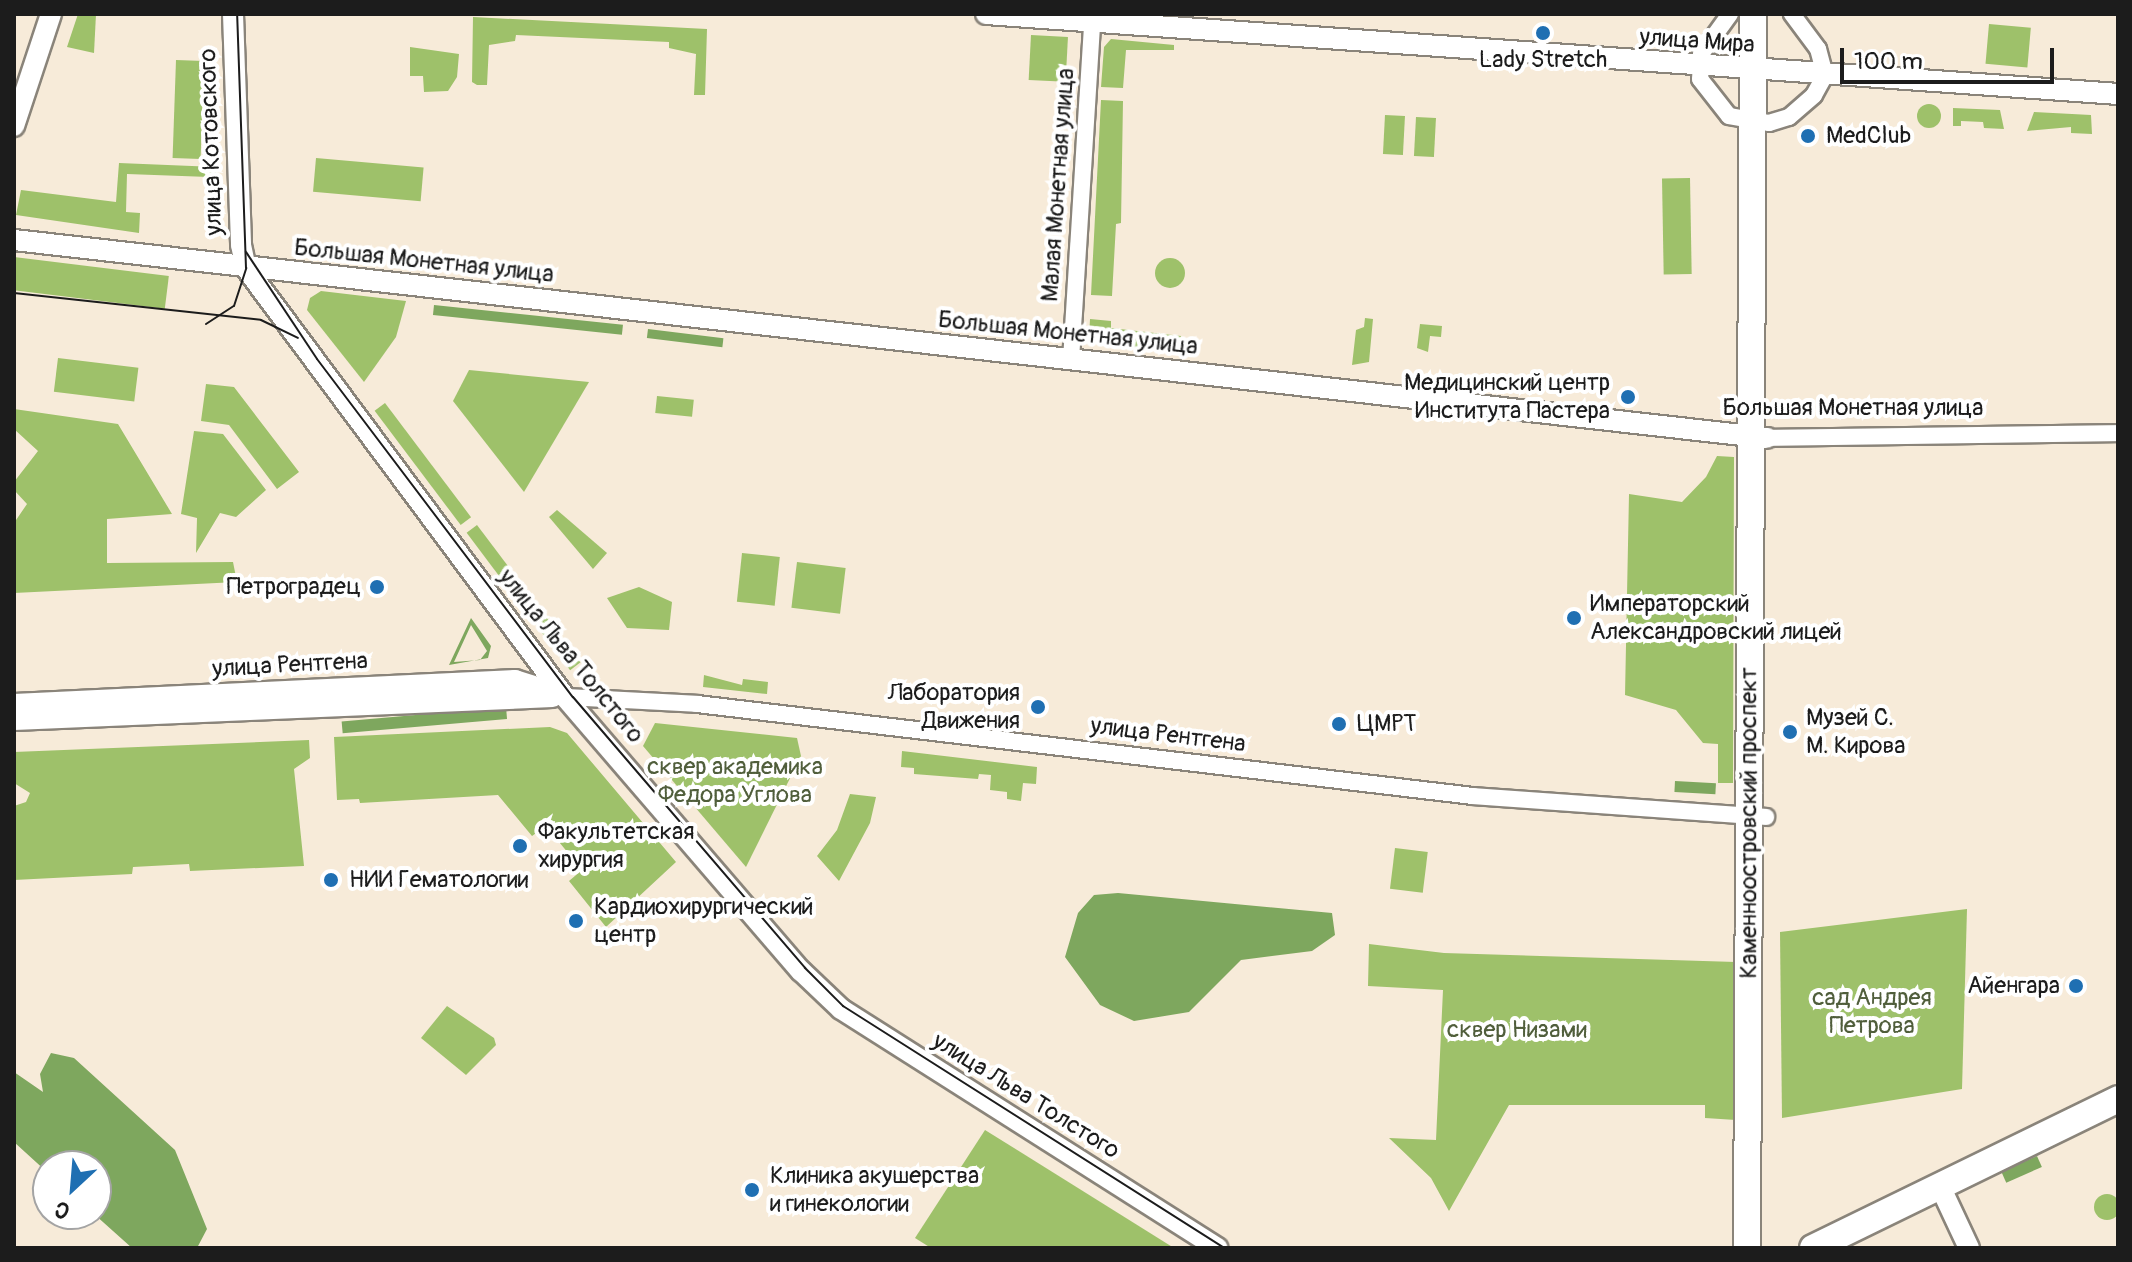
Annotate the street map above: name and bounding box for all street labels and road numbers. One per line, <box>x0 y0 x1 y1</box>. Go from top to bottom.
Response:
street label: улица Мира <box>1638 23 1756 59</box>
street label: улица Котовского <box>193 48 229 236</box>
street label: Малая Монетная улица <box>1035 67 1081 303</box>
street label: Большая Монетная улица <box>293 233 555 289</box>
street label: Большая Монетная улица <box>937 305 1199 361</box>
street label: Большая Монетная улица <box>1723 394 1983 422</box>
street label: улица Льва Толстого <box>492 563 650 749</box>
street label: улица Рентгена <box>211 647 369 683</box>
street label: Каменноостровский проспект <box>1735 667 1763 979</box>
street label: улица Рентгена <box>1089 711 1247 759</box>
street label: улица Льва Толстого <box>927 1027 1125 1165</box>

